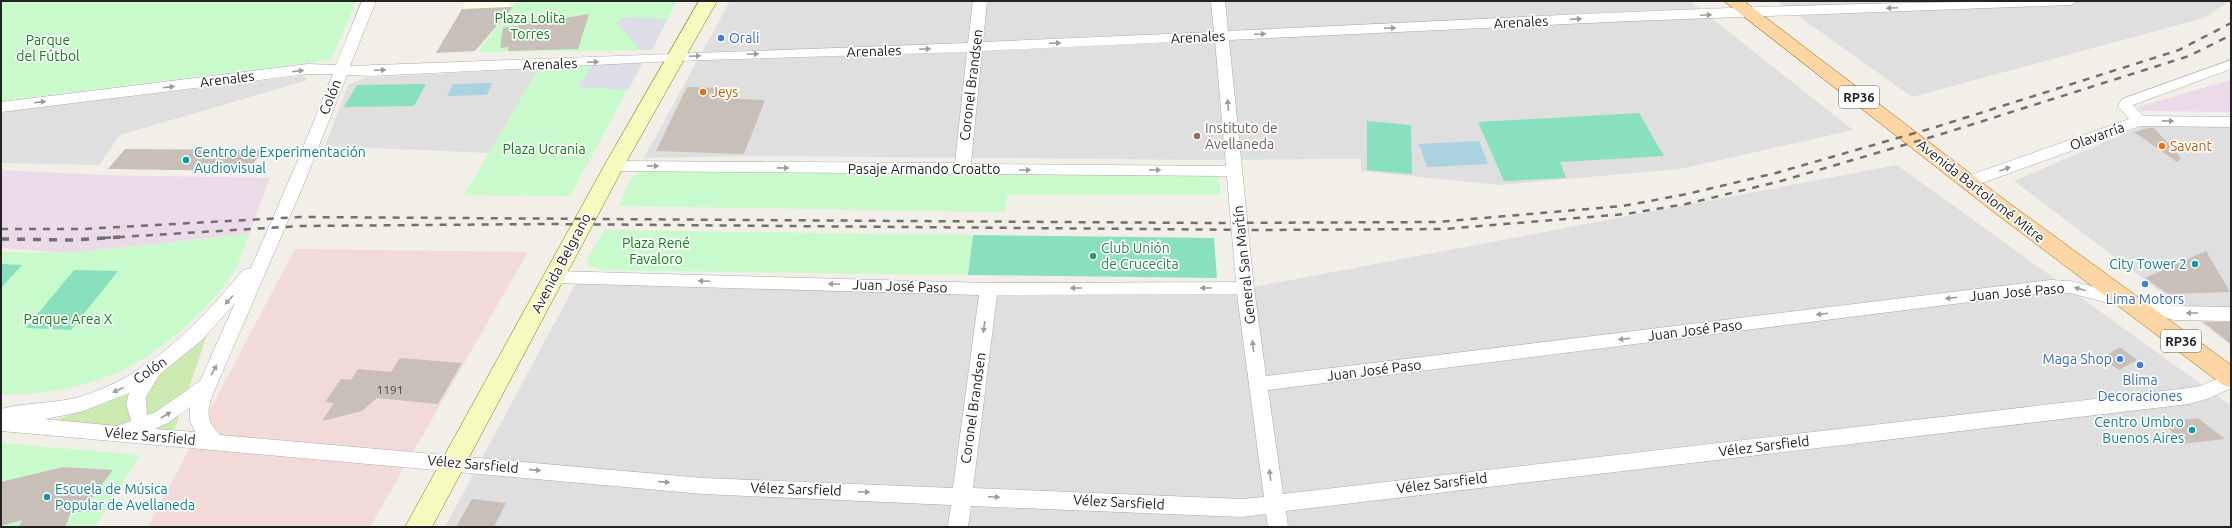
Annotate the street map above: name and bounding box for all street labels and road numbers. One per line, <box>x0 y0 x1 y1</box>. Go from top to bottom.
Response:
street label: Arenales <box>1493 13 1549 31</box>
street label: Coronel Brandsen <box>956 28 986 142</box>
street label: Arenales <box>1170 28 1226 46</box>
street label: Arenales <box>846 42 902 60</box>
street label: Arenales <box>522 55 578 73</box>
street label: Arenales <box>199 68 255 90</box>
street label: Colón <box>316 77 344 117</box>
road number: RP36 <box>1839 86 1879 108</box>
street label: Olavarría <box>2067 119 2127 153</box>
street label: Avenida Bartolomé Mitre <box>1914 136 2048 246</box>
street label: Pasaje Armando Croatto <box>848 161 1000 177</box>
street label: General San Martín <box>1230 205 1258 325</box>
street label: Avenida Belgrano <box>528 210 594 316</box>
street label: Juan José Paso <box>852 276 948 296</box>
street label: Juan José Paso <box>1969 280 2065 304</box>
street label: Juan José Paso <box>1647 316 1743 344</box>
road number: RP36 <box>2161 330 2201 352</box>
street label: Coronel Brandsen <box>957 351 989 465</box>
street label: Colón <box>130 353 170 387</box>
street label: Juan José Paso <box>1326 356 1422 384</box>
street label: Vélez Sarsfield <box>104 424 196 448</box>
street label: Vélez Sarsfield <box>1718 432 1810 460</box>
street label: Vélez Sarsfield <box>427 452 519 476</box>
street label: Vélez Sarsfield <box>1396 469 1488 497</box>
street label: Vélez Sarsfield <box>750 479 842 499</box>
street label: Vélez Sarsfield <box>1073 492 1165 512</box>

